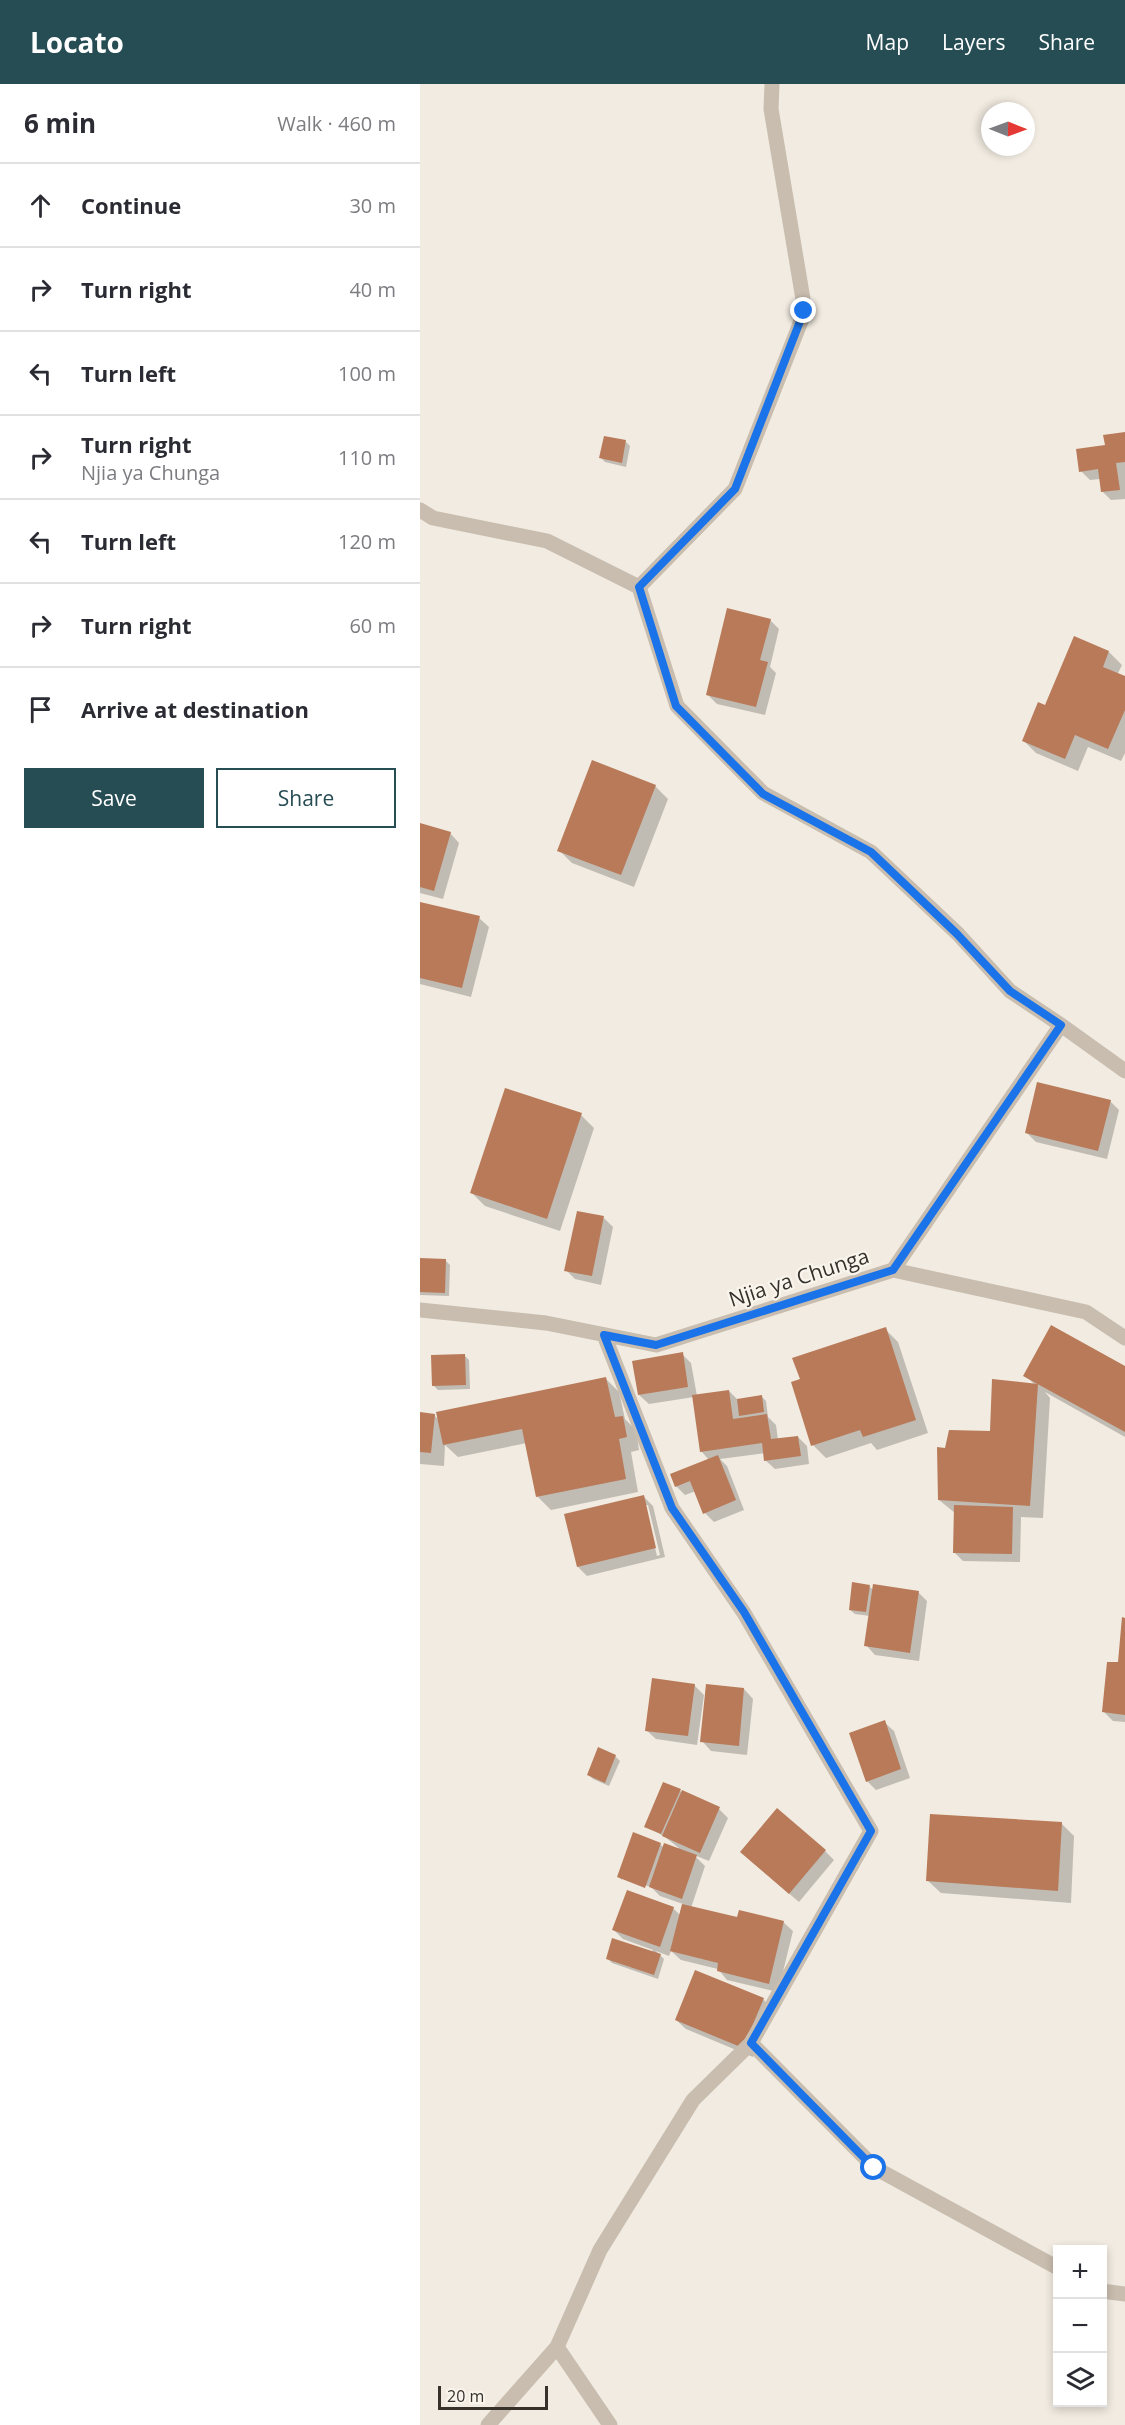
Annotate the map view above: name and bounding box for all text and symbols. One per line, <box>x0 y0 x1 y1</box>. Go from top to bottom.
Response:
text: Locato <box>30 23 124 61</box>
text: Map <box>866 28 909 56</box>
text: Layers <box>942 28 1006 56</box>
text: Share <box>1039 28 1095 56</box>
north arrow <box>981 102 1035 156</box>
text: 6 min <box>24 105 96 141</box>
text: Walk · 460 m <box>277 110 396 137</box>
icon: ahead <box>24 189 57 222</box>
text: Continue <box>81 190 181 220</box>
text: 30 m <box>349 192 396 219</box>
icon: right <box>24 273 57 306</box>
text: Turn right <box>81 274 192 304</box>
text: 40 m <box>349 276 396 303</box>
route end <box>790 297 816 323</box>
icon: left <box>24 357 57 390</box>
text: Turn left <box>81 358 176 388</box>
text: 100 m <box>338 360 396 387</box>
text: Turn right <box>81 429 192 459</box>
icon: right <box>24 441 57 474</box>
text: 110 m <box>338 444 396 471</box>
text: Njia ya Chunga <box>81 459 220 486</box>
icon: left <box>24 525 57 558</box>
text: Turn left <box>81 526 176 556</box>
text: 120 m <box>338 528 396 555</box>
icon: right <box>24 609 57 642</box>
text: Turn right <box>81 610 192 640</box>
text: 60 m <box>349 612 396 639</box>
icon: arrive <box>24 693 57 726</box>
text: Arrive at destination <box>81 694 309 724</box>
button: Save <box>24 768 204 828</box>
button: Share <box>216 768 396 828</box>
street label: Njia ya Chunga <box>725 1241 873 1313</box>
route start <box>860 2154 886 2180</box>
map controls <box>1053 2245 1107 2407</box>
button: + <box>1053 2245 1107 2299</box>
button: − <box>1053 2299 1107 2353</box>
button: layers <box>1053 2353 1107 2407</box>
scale bar <box>438 2383 548 2410</box>
text: 20 m <box>447 2385 484 2407</box>

